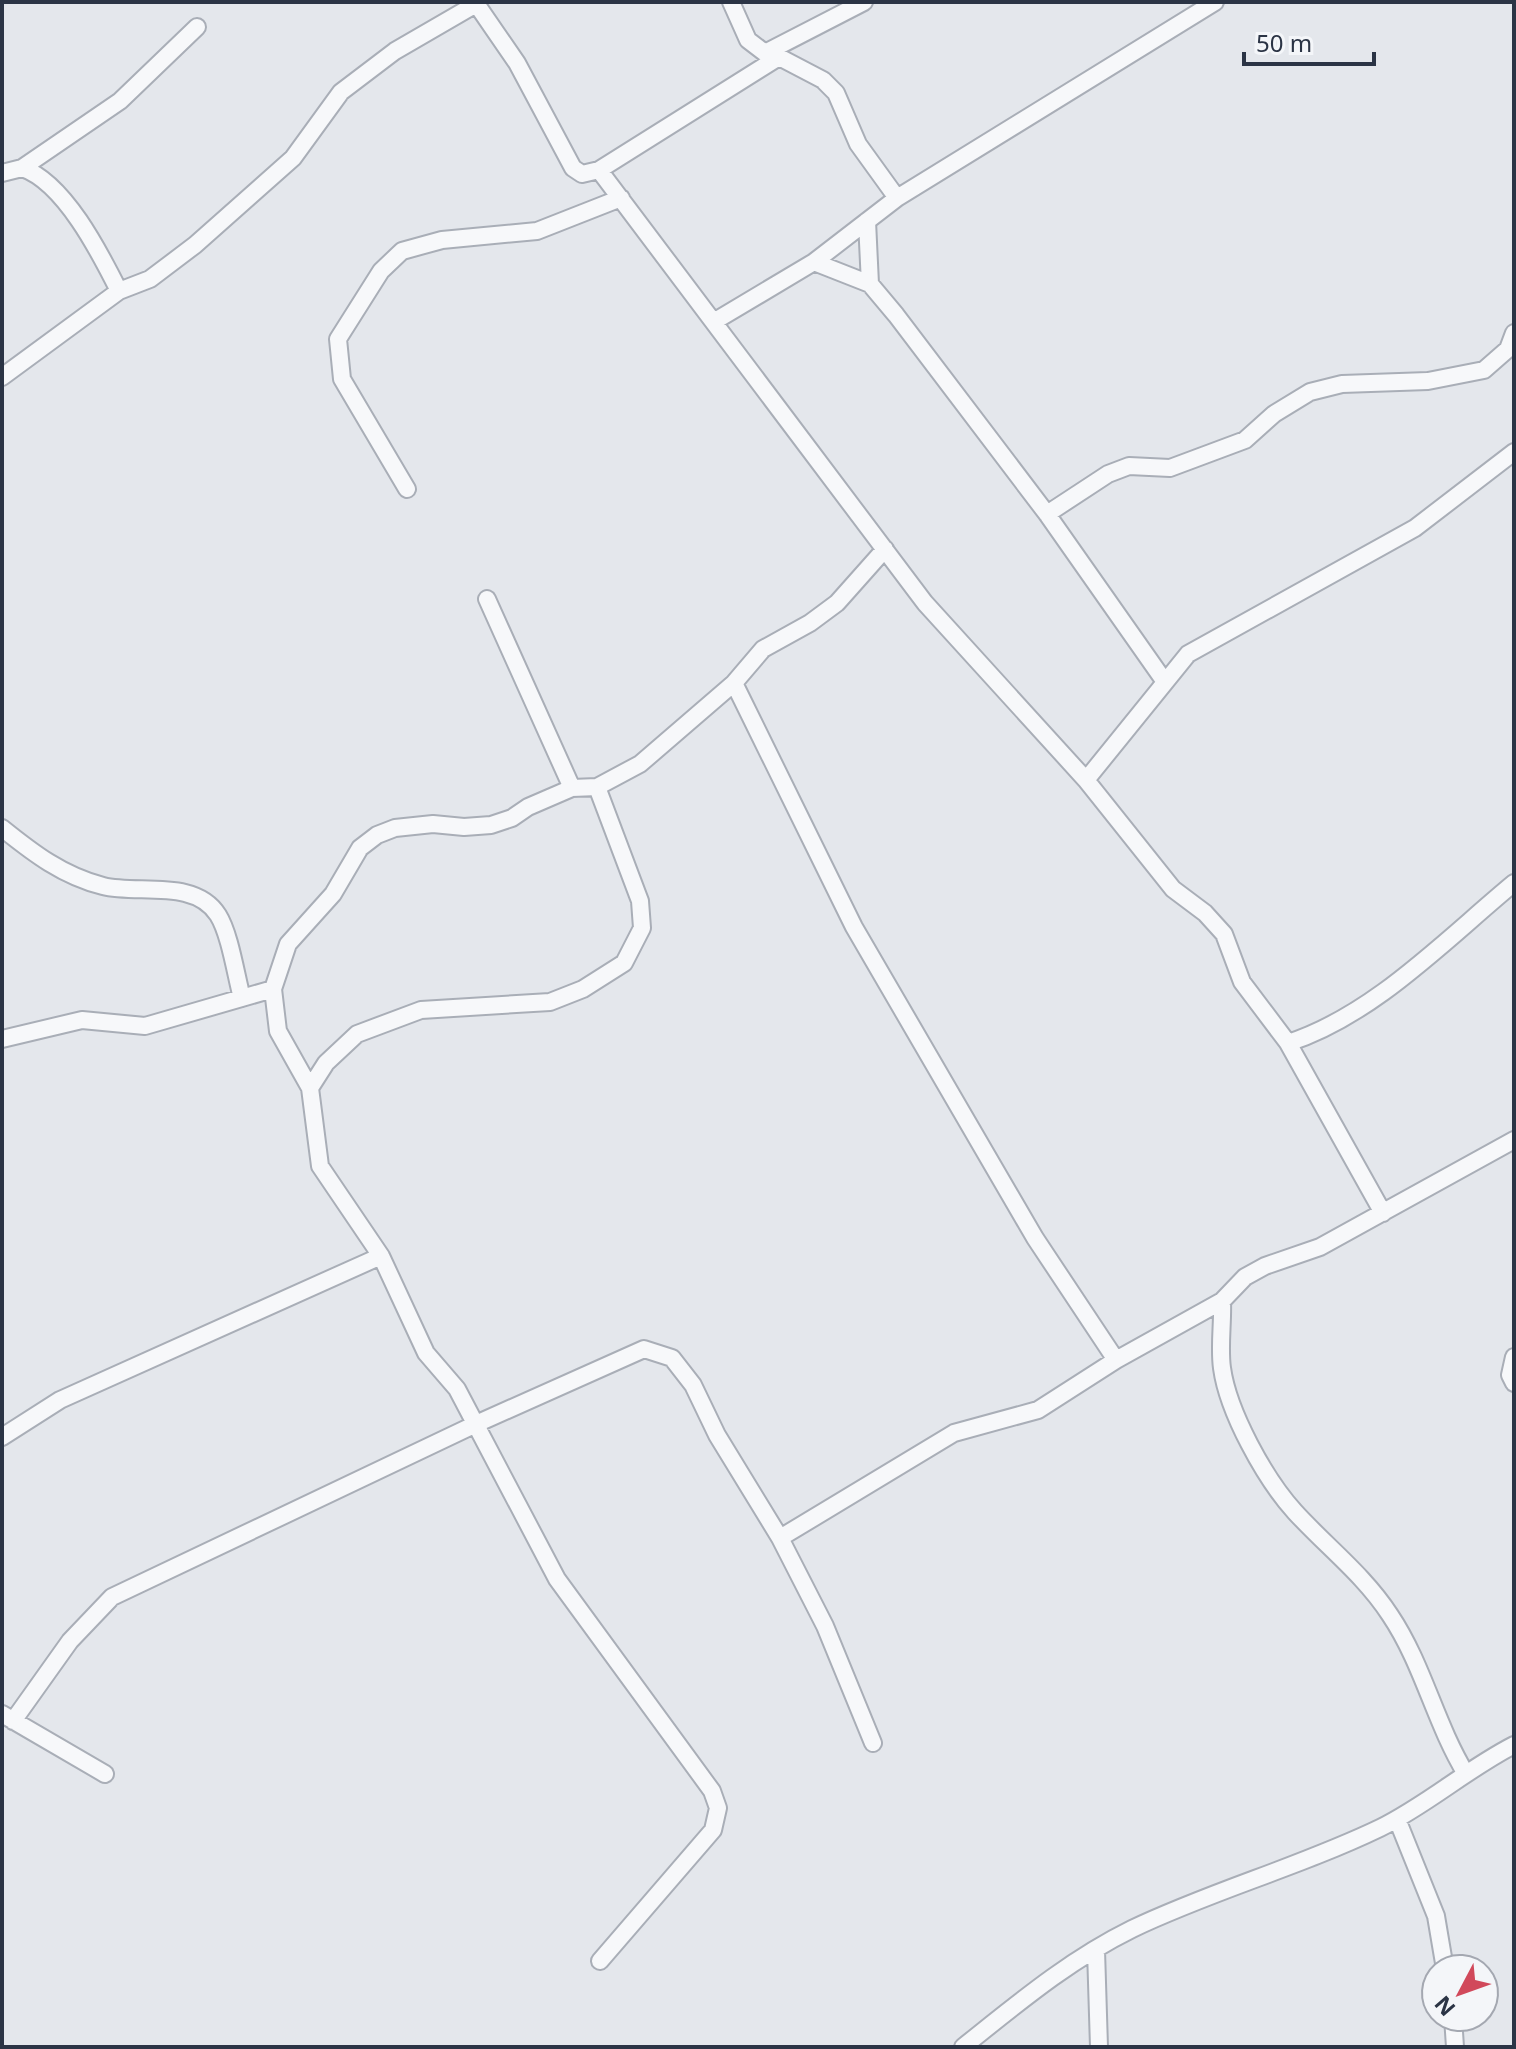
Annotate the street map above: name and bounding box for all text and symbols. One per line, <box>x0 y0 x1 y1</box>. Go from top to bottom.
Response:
scale bar <box>1244 16 1374 66</box>
text: 50 m <box>1256 26 1312 59</box>
north arrow <box>1420 1953 1500 2033</box>
text: N <box>1427 1990 1461 2023</box>

